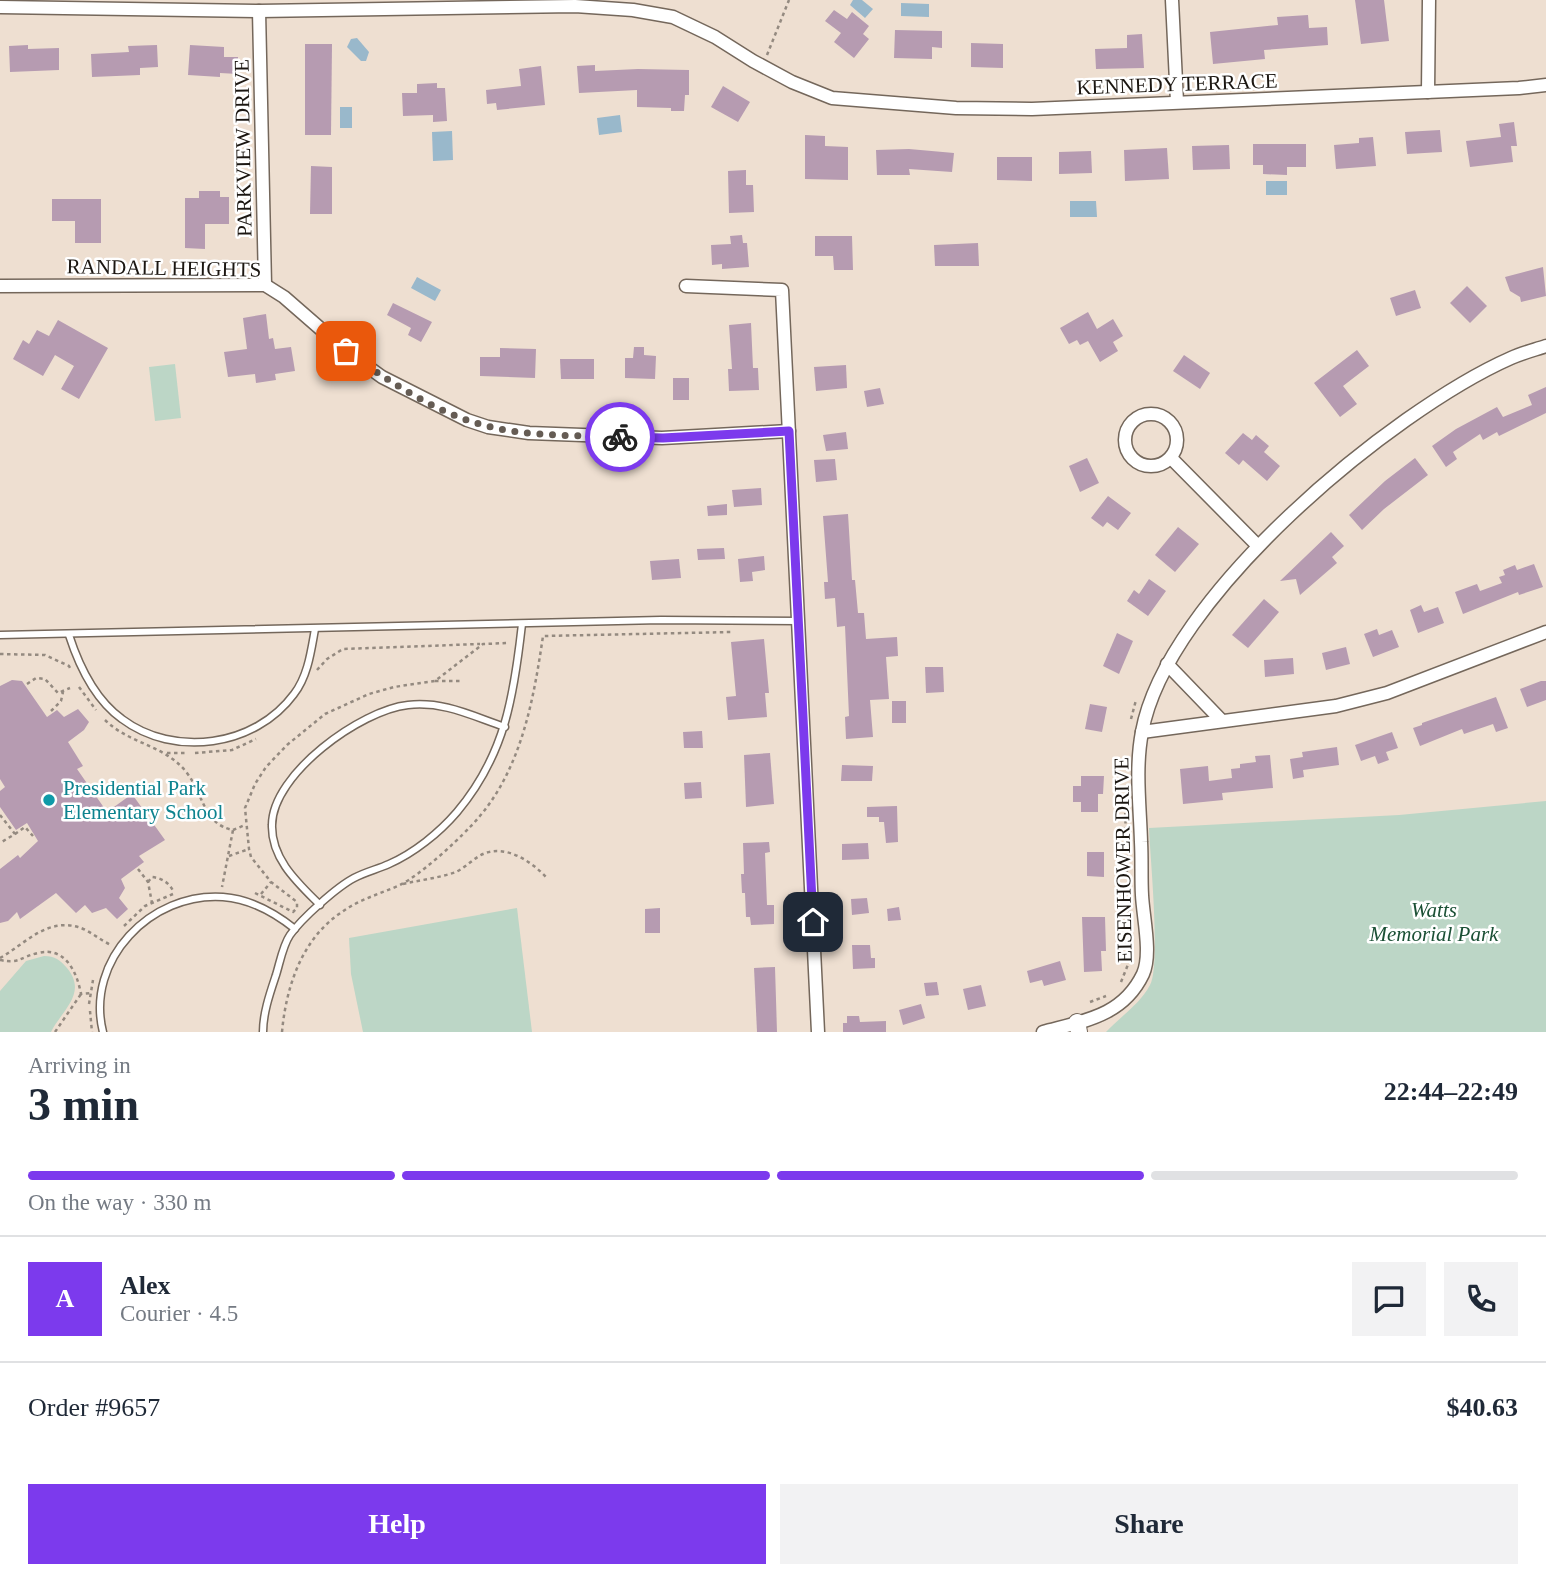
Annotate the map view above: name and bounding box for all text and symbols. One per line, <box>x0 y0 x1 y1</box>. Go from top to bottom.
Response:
street label: PARKVIEW DRIVE <box>229 59 257 237</box>
street label: KENNEDY TERRACE <box>1076 68 1278 100</box>
street label: RANDALL HEIGHTS <box>66 254 262 282</box>
pin <box>316 321 376 381</box>
icon: bag <box>327 332 365 370</box>
courier <box>585 402 655 472</box>
icon: bike <box>601 418 639 456</box>
street label: EISENHOWER DRIVE <box>1109 757 1137 963</box>
place label: Presidential Park Elementary School <box>63 776 224 824</box>
marker: Presidential Park Elementary School <box>41 792 57 808</box>
pin <box>783 892 843 952</box>
park label: Watts Memorial Park <box>1369 898 1499 946</box>
icon: home <box>794 903 832 941</box>
text: Arriving in <box>28 1053 131 1078</box>
text: 22:44–22:49 <box>1384 1077 1518 1106</box>
text: 3 min <box>28 1079 139 1130</box>
text: On the way · 330 m <box>28 1190 211 1215</box>
button: chat <box>1352 1262 1426 1336</box>
button: phone <box>1444 1262 1518 1336</box>
text: Alex <box>120 1271 171 1300</box>
text: A <box>56 1284 74 1313</box>
text: Courier · 4.5 <box>120 1301 238 1326</box>
text: Order #9657 <box>28 1393 160 1422</box>
text: $40.63 <box>1447 1393 1518 1422</box>
button: Help <box>28 1484 766 1564</box>
button: Share <box>780 1484 1518 1564</box>

